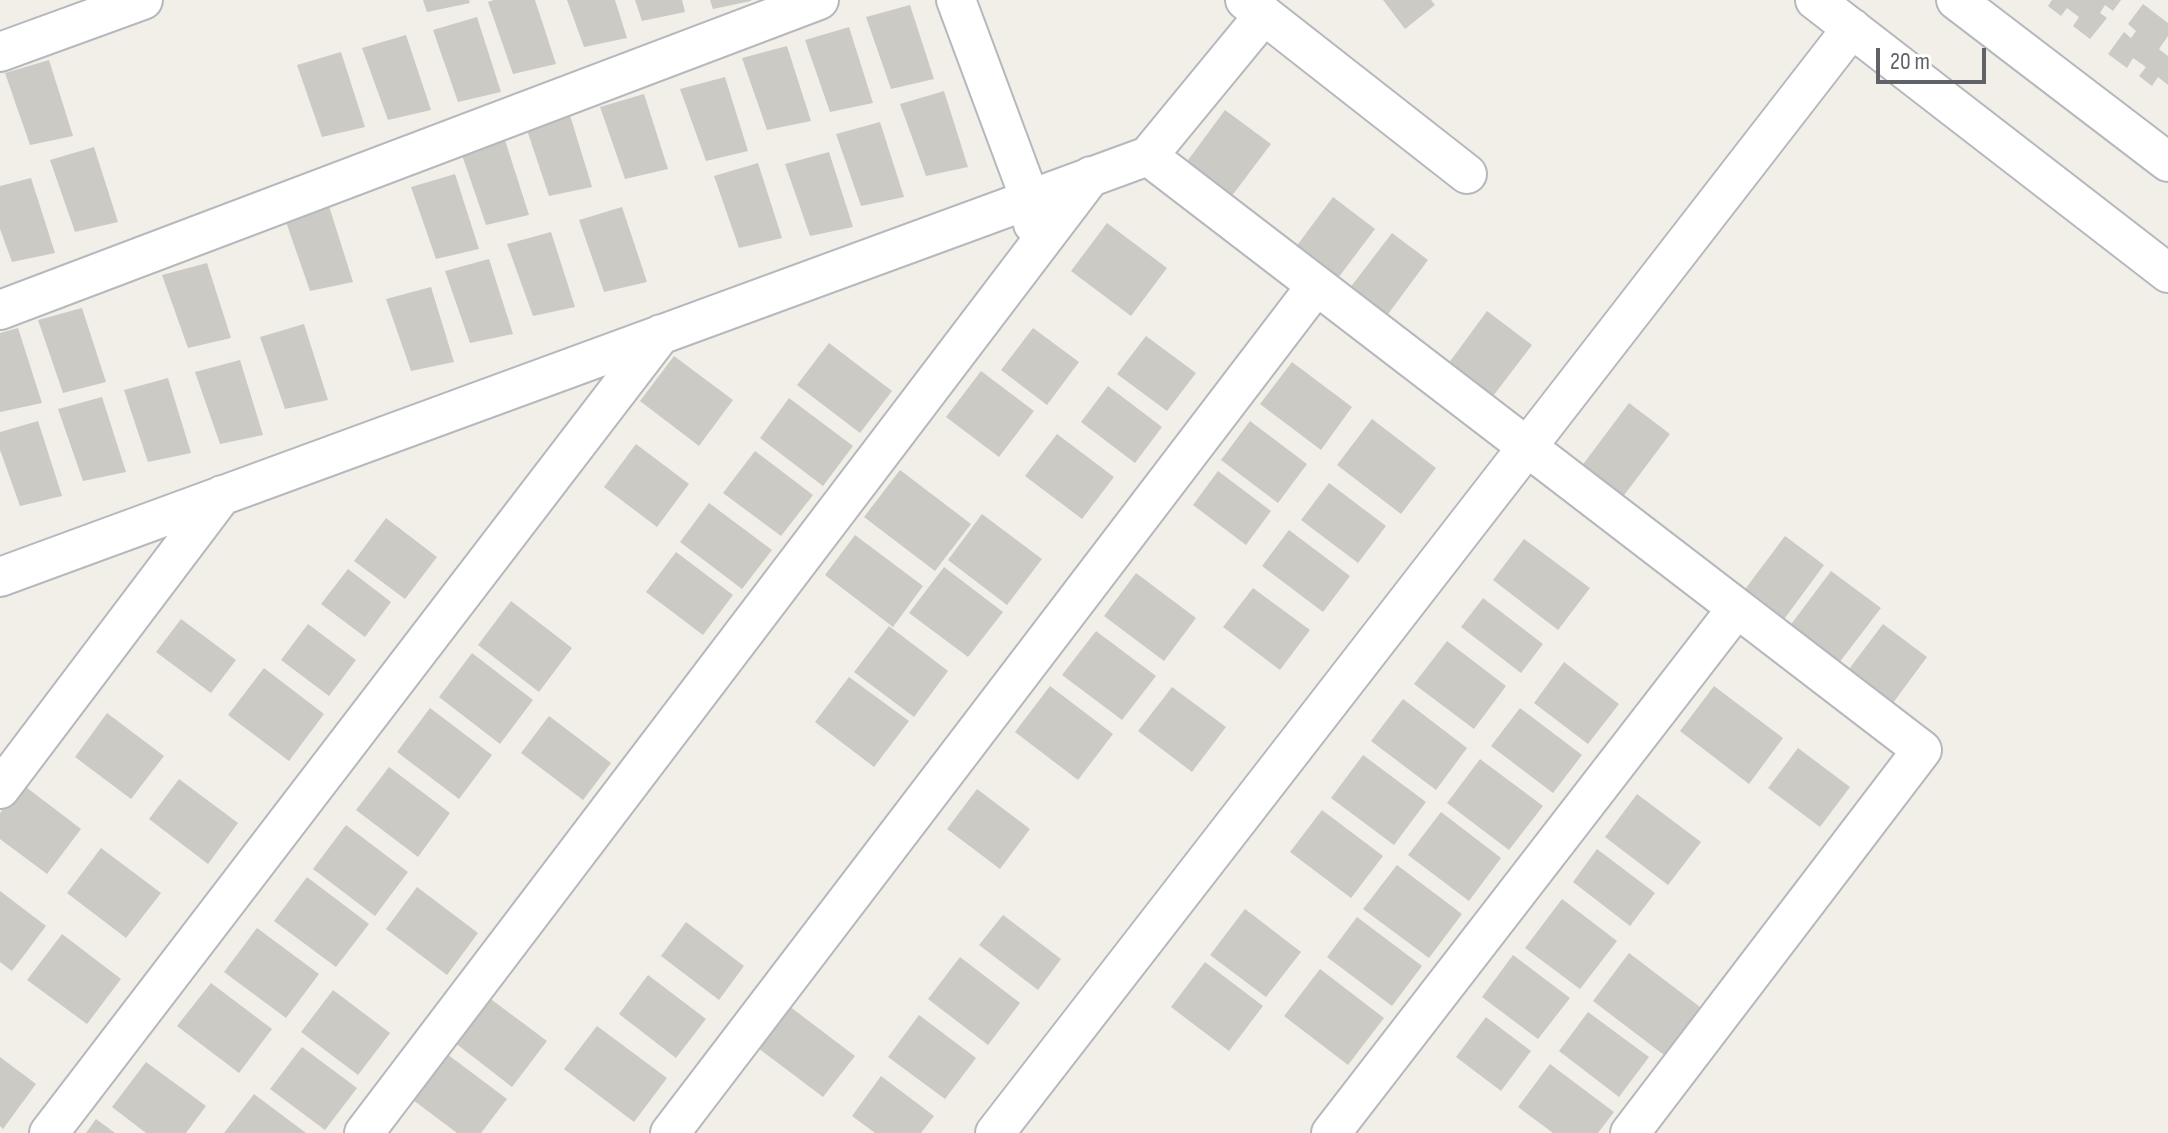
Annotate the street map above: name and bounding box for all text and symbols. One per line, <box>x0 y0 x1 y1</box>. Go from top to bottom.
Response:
scale bar <box>1880 32 1990 82</box>
text: 20 m <box>1890 47 1930 76</box>

